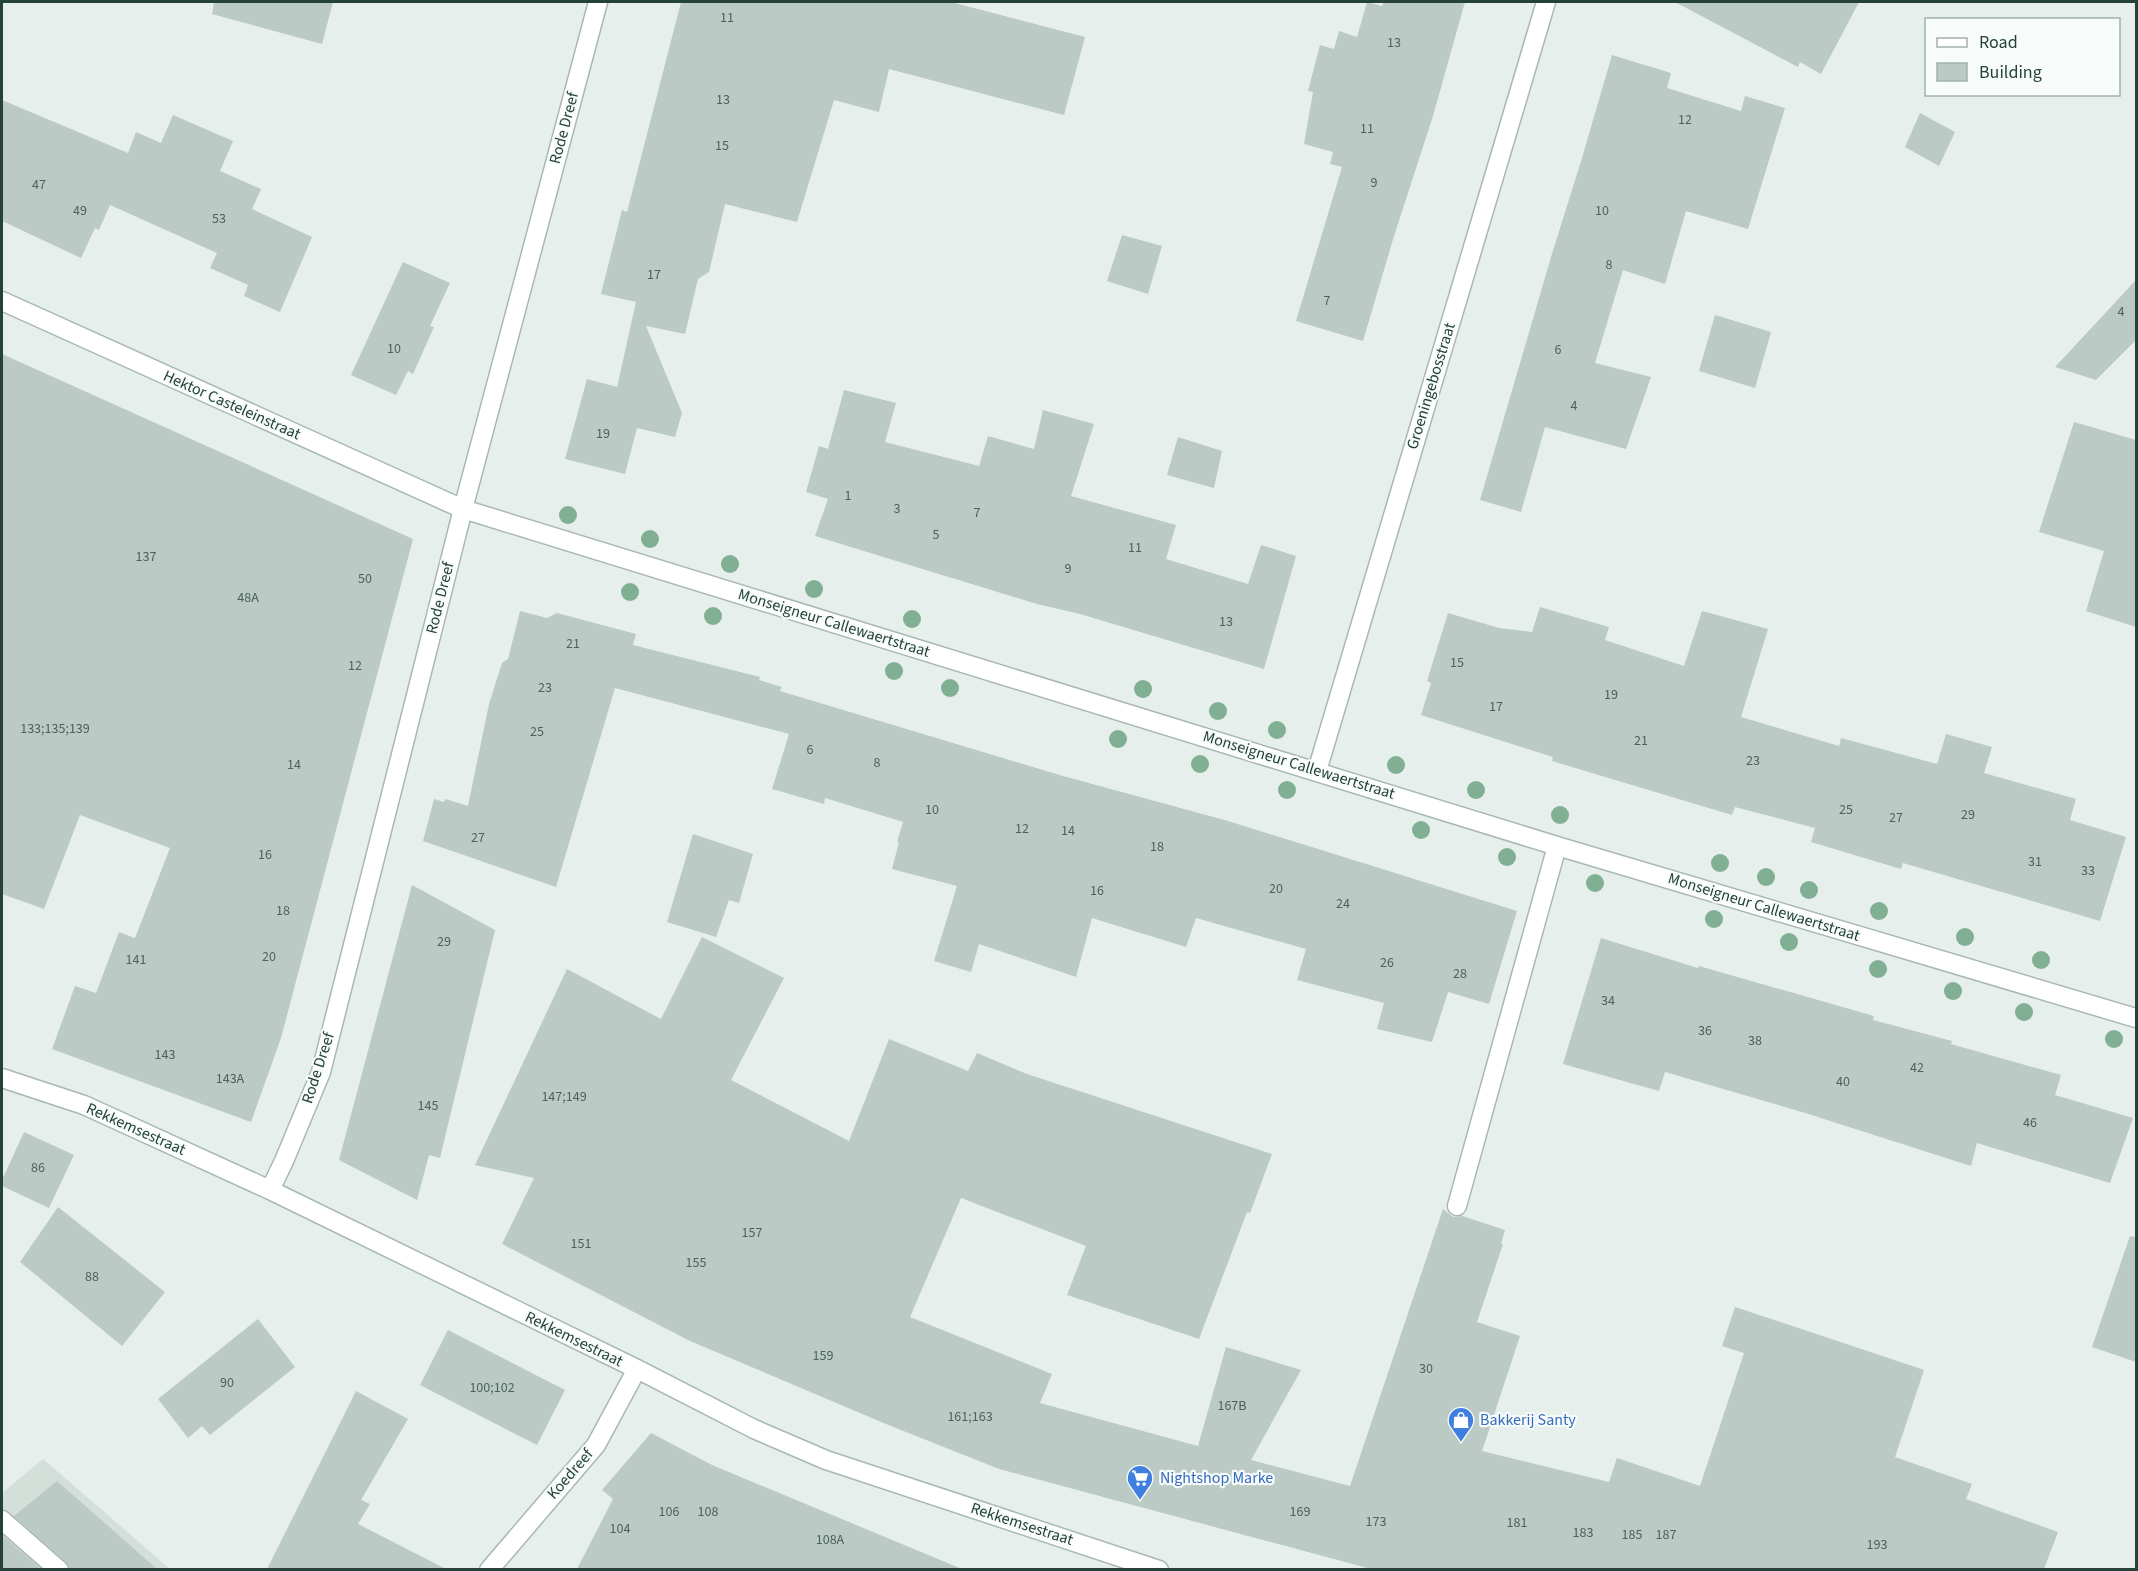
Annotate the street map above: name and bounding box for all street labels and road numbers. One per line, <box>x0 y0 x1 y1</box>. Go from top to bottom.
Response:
street label: Rode Dreef <box>544 88 584 166</box>
street label: Groeningebosstraat <box>1401 319 1461 452</box>
street label: Hektor Casteleinstraat <box>160 365 305 445</box>
street label: Rode Dreef <box>420 558 460 636</box>
street label: Monseigneur Callewaertstraat <box>735 583 933 663</box>
street label: Monseigneur Callewaertstraat <box>1200 725 1398 805</box>
street label: Monseigneur Callewaertstraat <box>1665 867 1863 947</box>
street label: Rode Dreef <box>296 1028 340 1106</box>
street label: Rekkemsestraat <box>83 1097 190 1161</box>
street label: Rekkemsestraat <box>521 1306 627 1372</box>
street label: Koedreef <box>542 1443 599 1504</box>
street label: Rekkemsestraat <box>968 1497 1077 1551</box>

